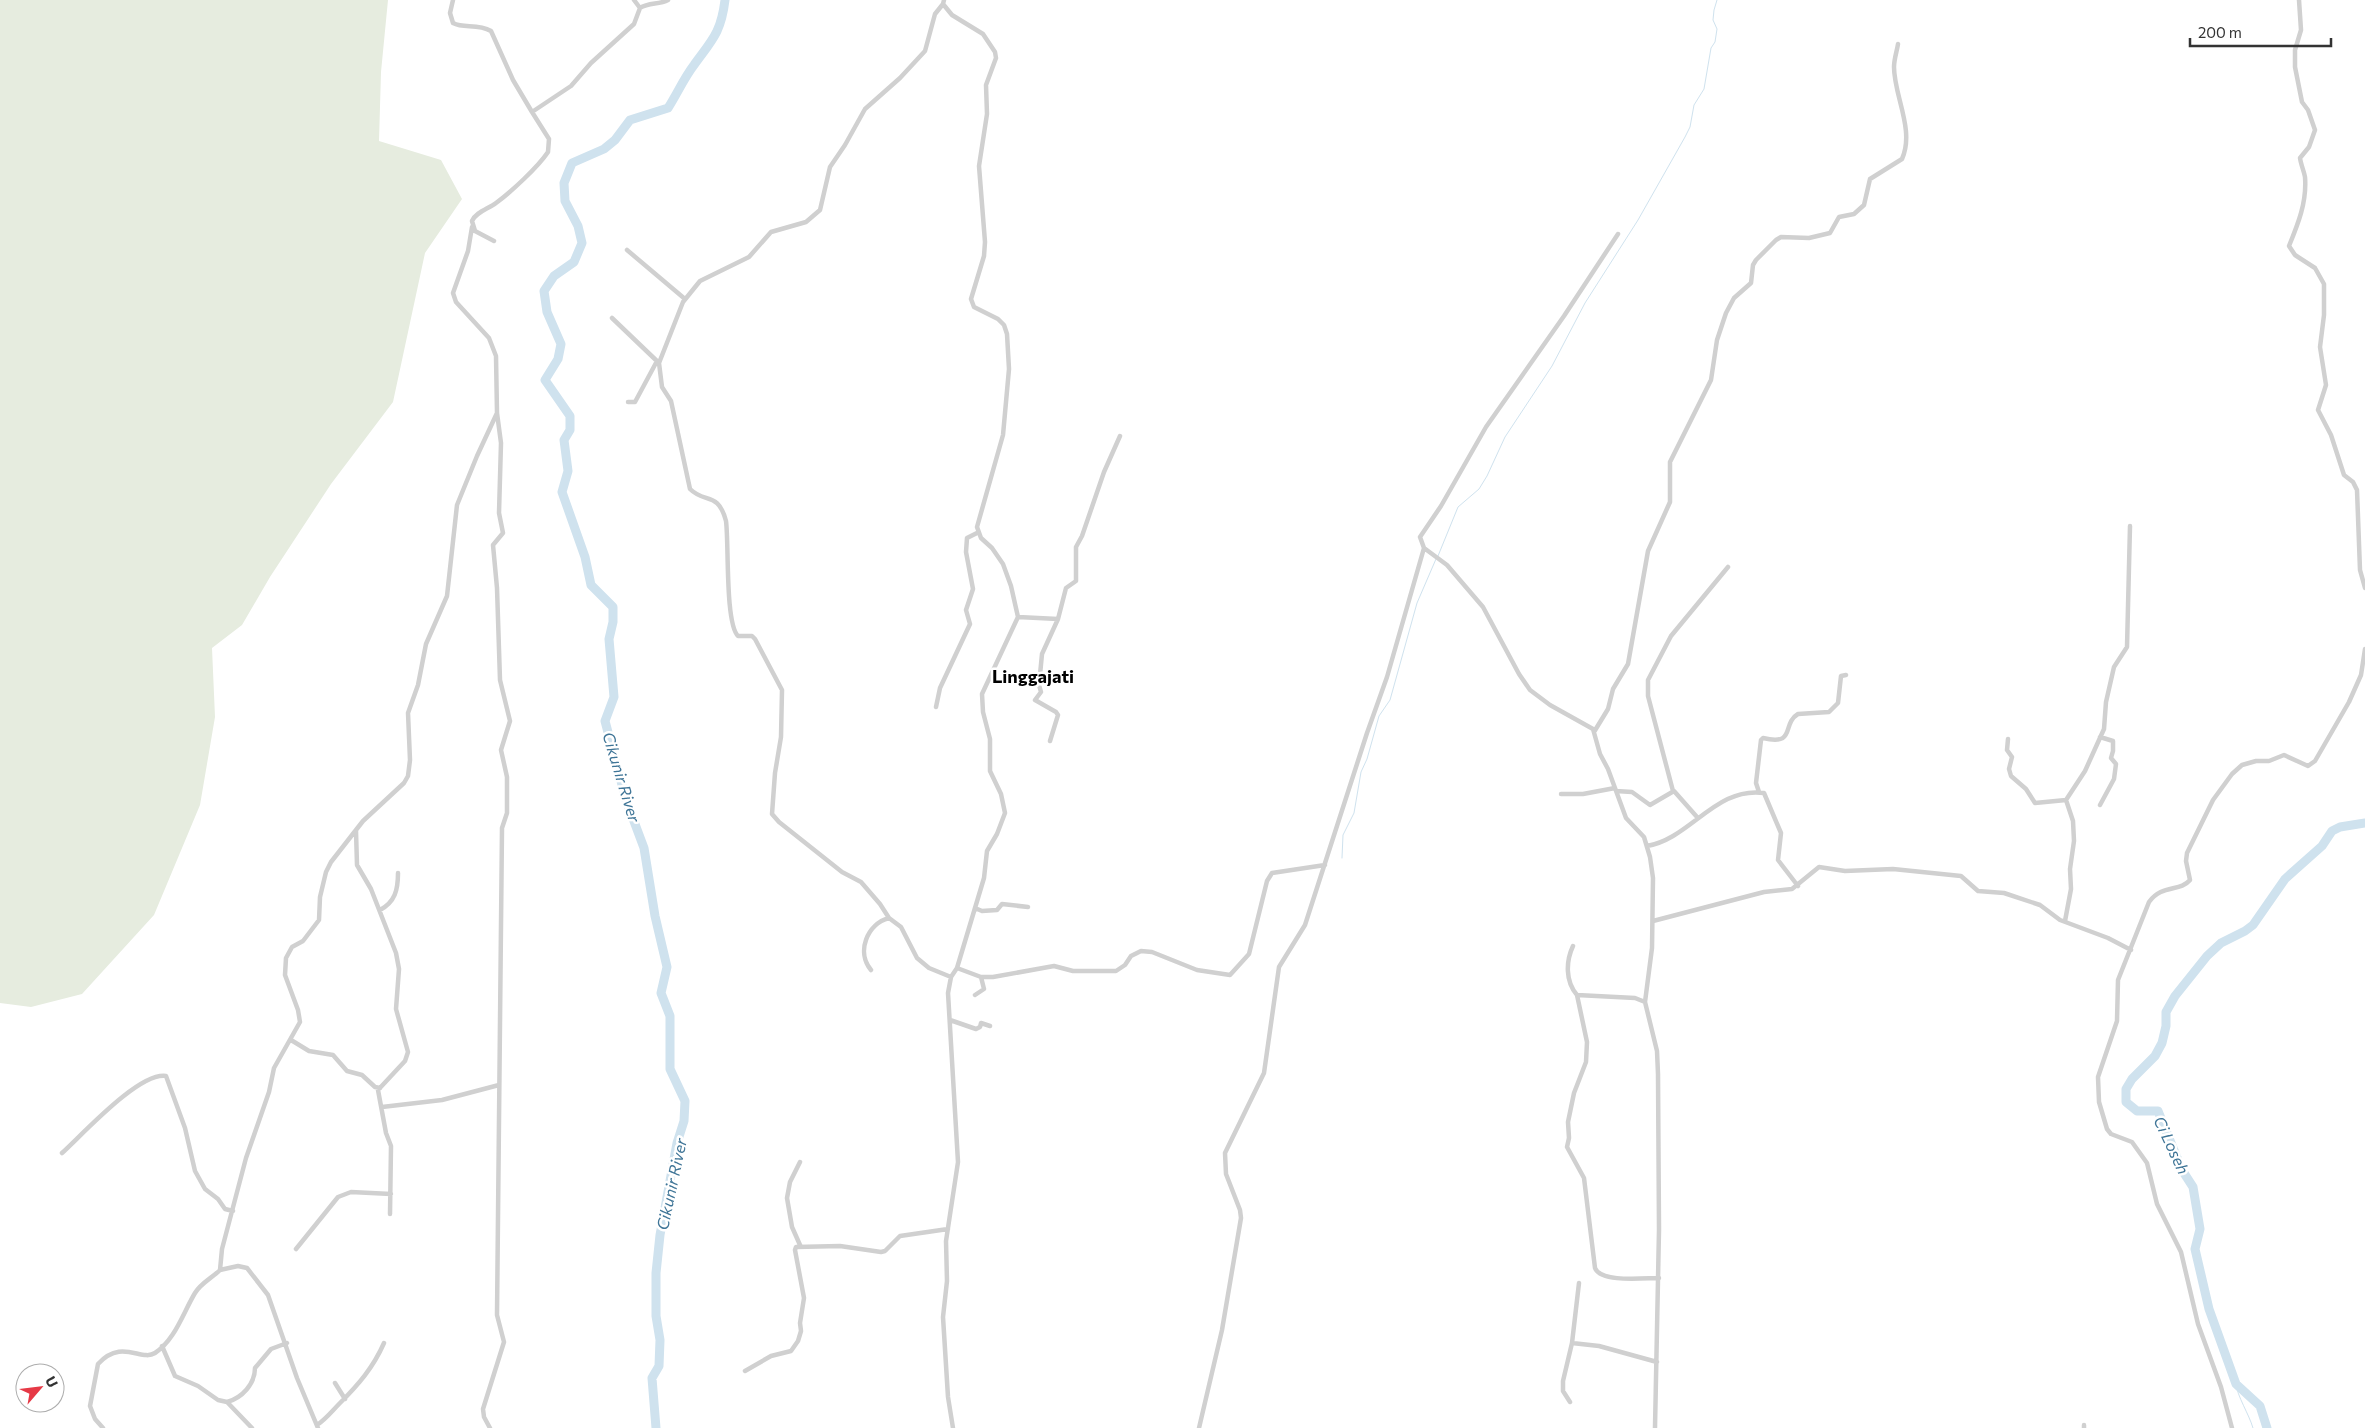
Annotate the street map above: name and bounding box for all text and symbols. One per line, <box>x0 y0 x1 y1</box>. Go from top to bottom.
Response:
scale bar <box>2190 15 2331 47</box>
text: 200 m <box>2198 23 2242 41</box>
district label: Linggajati <box>992 665 1074 687</box>
water label: Cikunir River <box>599 730 645 825</box>
water label: Ci Loseh <box>2150 1113 2194 1177</box>
water label: Cikunir River <box>652 1136 690 1232</box>
north arrow <box>15 1363 65 1413</box>
text: U <box>42 1373 62 1390</box>

